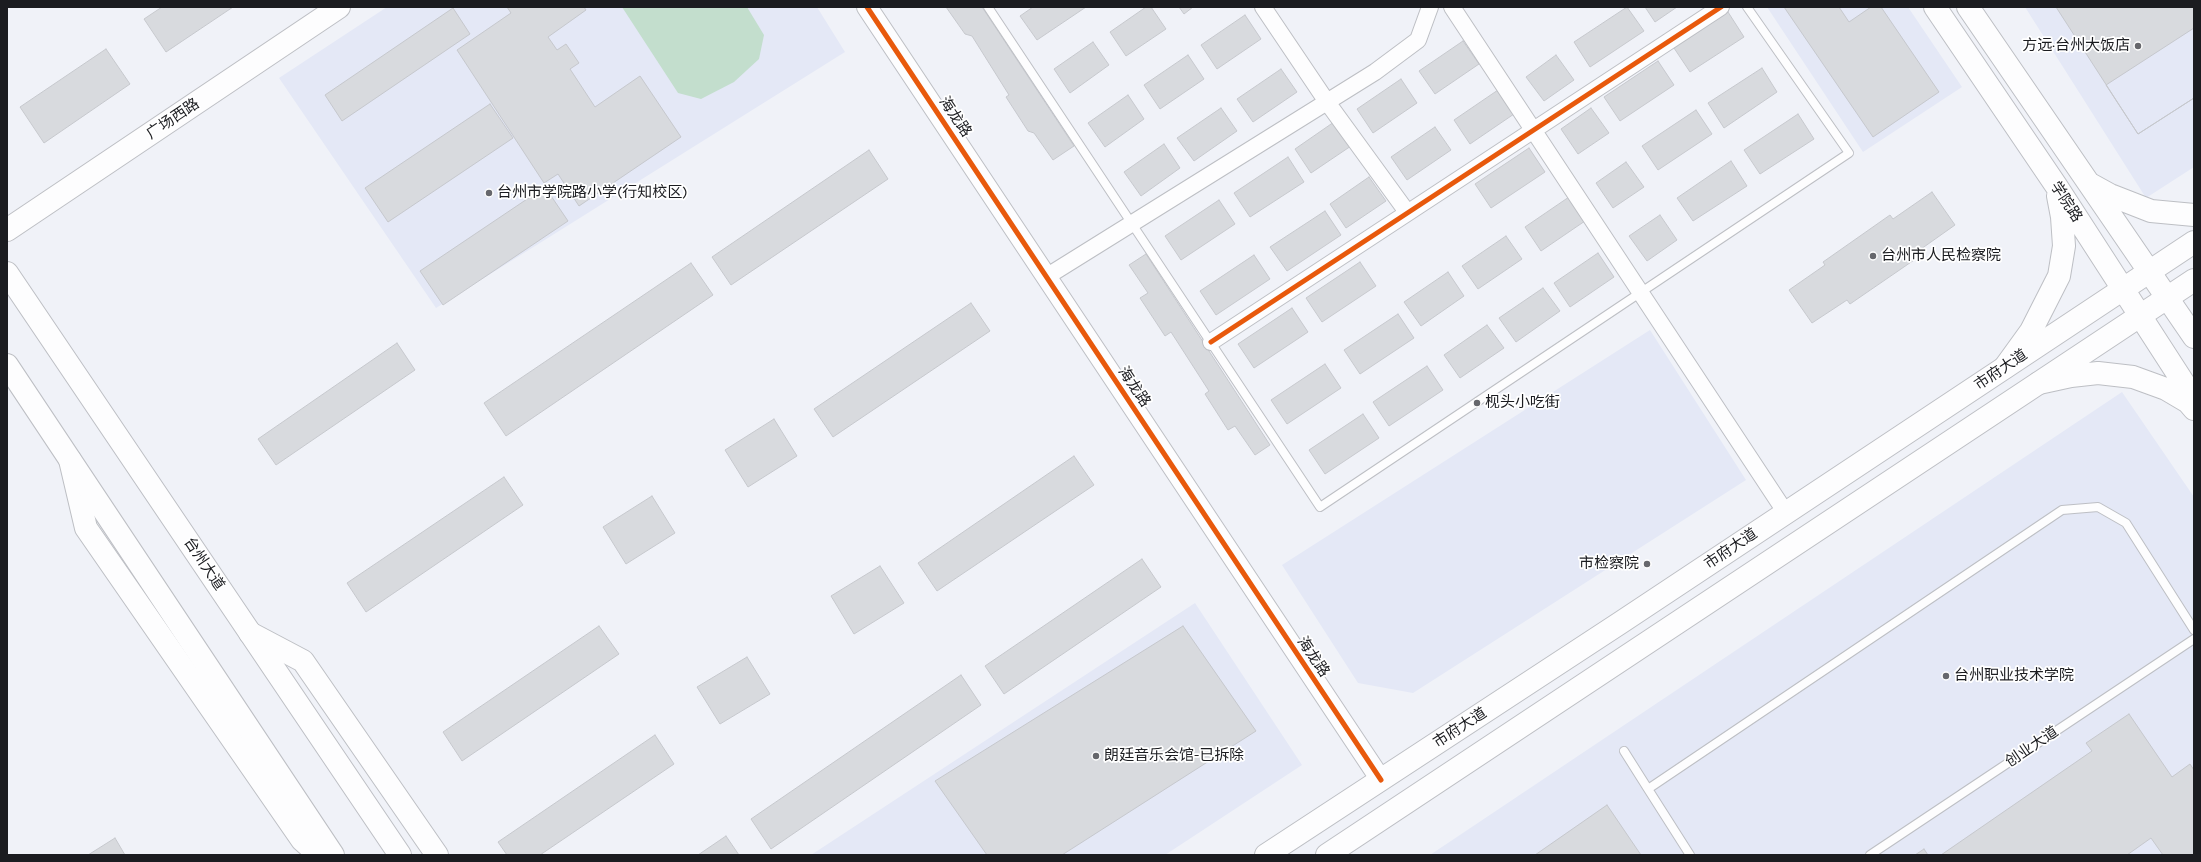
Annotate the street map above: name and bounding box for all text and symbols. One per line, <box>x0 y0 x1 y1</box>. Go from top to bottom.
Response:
place label: 方远·台州大饭店 <box>2022 37 2130 55</box>
marker: 方远·台州大饭店 <box>2133 41 2143 51</box>
street label: 海龙路 <box>935 93 975 141</box>
street label: 广场西路 <box>143 95 203 143</box>
street label: 学院路 <box>2046 178 2086 226</box>
place label: 台州市学院路小学(行知校区) <box>497 184 688 202</box>
marker: 台州市学院路小学(行知校区) <box>484 188 494 198</box>
place label: 台州市人民检察院 <box>1881 247 2001 265</box>
marker: 台州市人民检察院 <box>1868 251 1878 261</box>
street label: 市府大道 <box>1971 346 2031 394</box>
street label: 海龙路 <box>1114 363 1154 411</box>
place label: 枧头小吃街 <box>1485 394 1560 412</box>
marker: 枧头小吃街 <box>1472 398 1482 408</box>
street label: 市府大道 <box>1701 525 1761 573</box>
street label: 台州大道 <box>180 534 228 594</box>
place label: 市检察院 <box>1579 555 1639 573</box>
marker: 市检察院 <box>1642 559 1652 569</box>
street label: 海龙路 <box>1293 633 1333 681</box>
place label: 台州职业技术学院 <box>1954 667 2074 685</box>
marker: 台州职业技术学院 <box>1941 671 1951 681</box>
street label: 市府大道 <box>1430 704 1490 752</box>
street label: 创业大道 <box>2002 723 2062 771</box>
place label: 朗廷音乐会馆-已拆除 <box>1104 747 1244 765</box>
marker: 朗廷音乐会馆-已拆除 <box>1091 751 1101 761</box>

